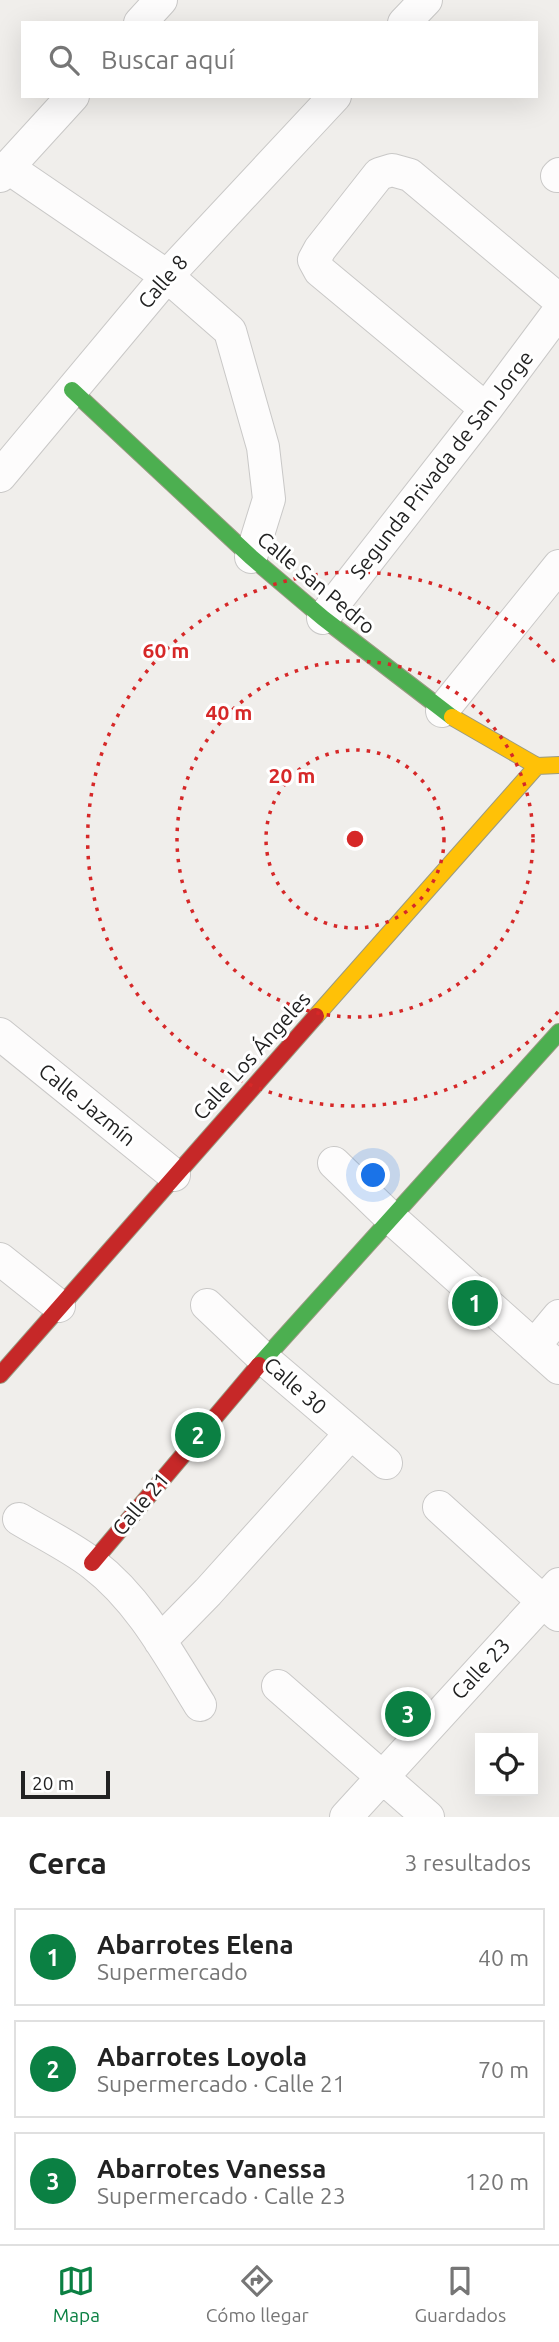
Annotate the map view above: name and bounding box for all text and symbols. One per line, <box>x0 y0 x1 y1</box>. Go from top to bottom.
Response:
search box <box>21 21 538 98</box>
icon: search <box>45 41 83 79</box>
text: Buscar aquí <box>101 45 235 74</box>
street label: Calle 8 <box>133 250 192 313</box>
street label: Segunda Privada de San Jorge <box>345 346 538 583</box>
street label: Calle San Pedro <box>253 526 380 638</box>
text: 60 m <box>143 638 189 662</box>
text: 40 m <box>206 700 252 724</box>
text: 20 m <box>269 763 315 787</box>
centre of rings <box>343 827 367 851</box>
street label: Calle Los Ángeles <box>188 987 315 1124</box>
street label: Calle Jazmín <box>35 1058 141 1150</box>
your location <box>356 1158 390 1192</box>
pin: 1 <box>452 1277 498 1329</box>
street label: Calle 30 <box>260 1352 332 1419</box>
pin: 2 <box>175 1409 221 1461</box>
street label: Calle 21 <box>107 1467 173 1540</box>
street label: Calle 23 <box>446 1633 515 1704</box>
pin: 3 <box>385 1688 431 1740</box>
map controls <box>475 1733 538 1796</box>
button: locate <box>475 1733 538 1796</box>
scale bar <box>21 1768 110 1800</box>
text: 20 m <box>32 1772 74 1794</box>
text: Cerca <box>28 1846 107 1880</box>
text: 3 resultados <box>405 1850 531 1875</box>
text: Abarrotes Elena <box>97 1930 294 1959</box>
text: 1 <box>47 1945 59 1970</box>
text: 40 m <box>478 1945 529 1970</box>
text: Supermercado <box>97 1959 248 1984</box>
text: Abarrotes Loyola <box>97 2042 307 2071</box>
text: 2 <box>47 2057 59 2082</box>
text: 70 m <box>478 2057 529 2082</box>
text: Supermercado · Calle 21 <box>97 2071 346 2096</box>
text: Abarrotes Vanessa <box>97 2154 326 2183</box>
text: 3 <box>47 2169 59 2194</box>
text: 120 m <box>465 2169 529 2194</box>
text: Supermercado · Calle 23 <box>97 2183 346 2208</box>
tab: Mapa <box>53 2262 100 2326</box>
tab: Cómo llegar <box>206 2262 309 2326</box>
tab: Guardados <box>414 2262 506 2326</box>

